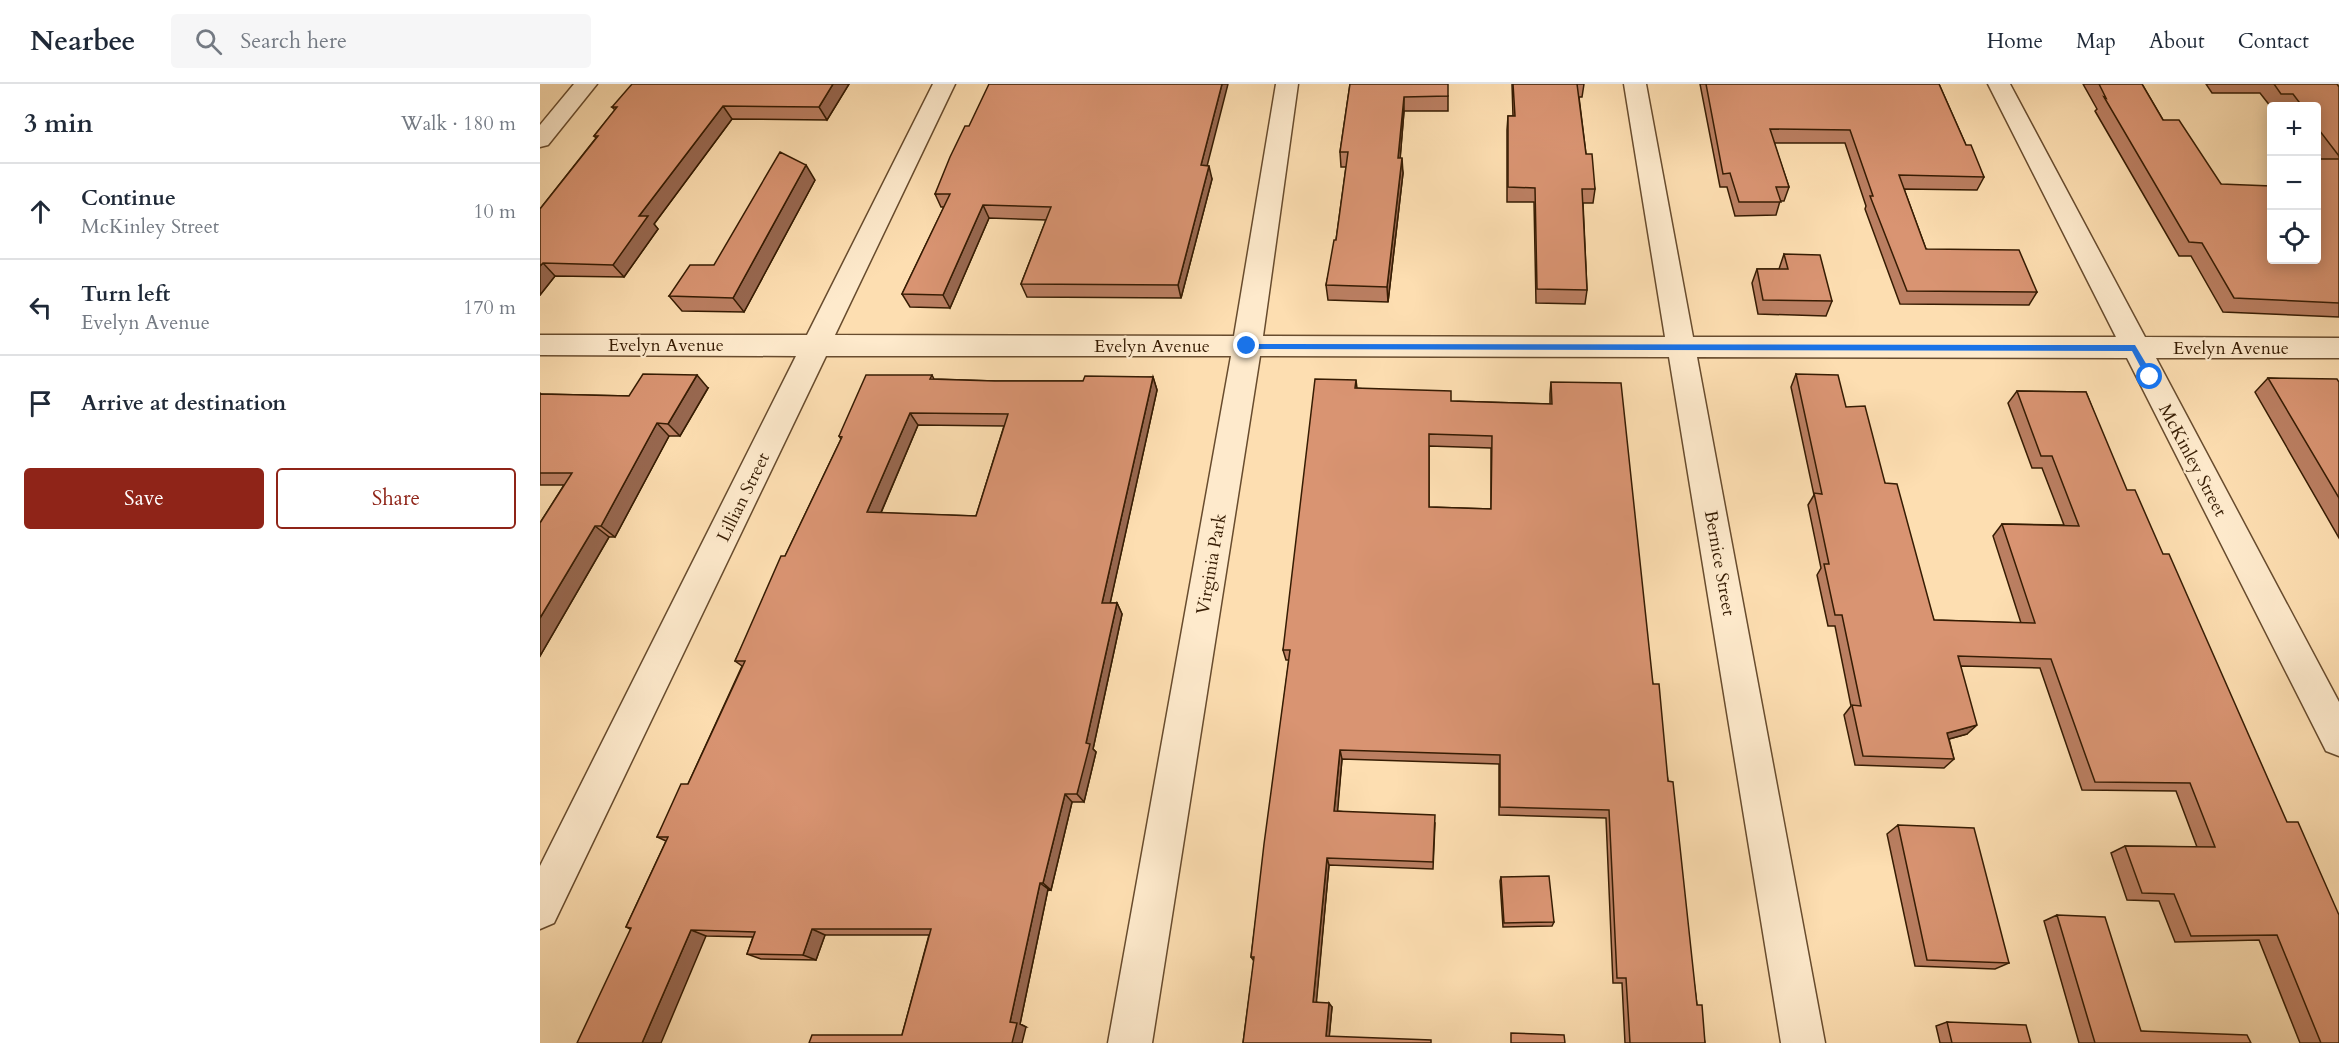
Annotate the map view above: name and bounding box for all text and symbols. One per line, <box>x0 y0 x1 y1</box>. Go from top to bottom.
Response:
search box <box>171 14 591 68</box>
text: Nearbee <box>30 22 135 60</box>
icon: search <box>192 25 225 58</box>
text: Search here <box>240 26 347 56</box>
text: Home <box>1987 27 2043 56</box>
text: Map <box>2076 27 2116 56</box>
text: About <box>2149 27 2205 56</box>
text: Contact <box>2238 27 2309 56</box>
map controls <box>2267 102 2321 264</box>
button: + <box>2267 102 2321 156</box>
text: 3 min <box>24 106 93 141</box>
text: Walk · 180 m <box>401 110 516 137</box>
button: − <box>2267 156 2321 210</box>
text: Continue <box>81 183 176 213</box>
icon: ahead <box>24 195 57 228</box>
text: 10 m <box>473 198 516 225</box>
button: locate <box>2267 210 2321 264</box>
text: McKinley Street <box>81 213 219 240</box>
text: Turn left <box>81 279 170 309</box>
icon: left <box>24 291 57 324</box>
text: 170 m <box>463 294 516 321</box>
text: Evelyn Avenue <box>81 309 210 336</box>
route end <box>1233 332 1259 358</box>
street label: Evelyn Avenue <box>608 333 724 358</box>
street label: Evelyn Avenue <box>1094 334 1210 359</box>
street label: Evelyn Avenue <box>2173 336 2289 361</box>
route start <box>2136 363 2162 389</box>
icon: arrive <box>24 387 57 420</box>
text: Arrive at destination <box>81 388 286 418</box>
street label: McKinley Street <box>2152 400 2233 521</box>
street label: Lillian Street <box>711 448 776 546</box>
button: Save <box>24 468 264 529</box>
button: Share <box>276 468 516 529</box>
street label: Bernice Street <box>1698 508 1741 618</box>
street label: Virginia Park <box>1190 511 1233 617</box>

